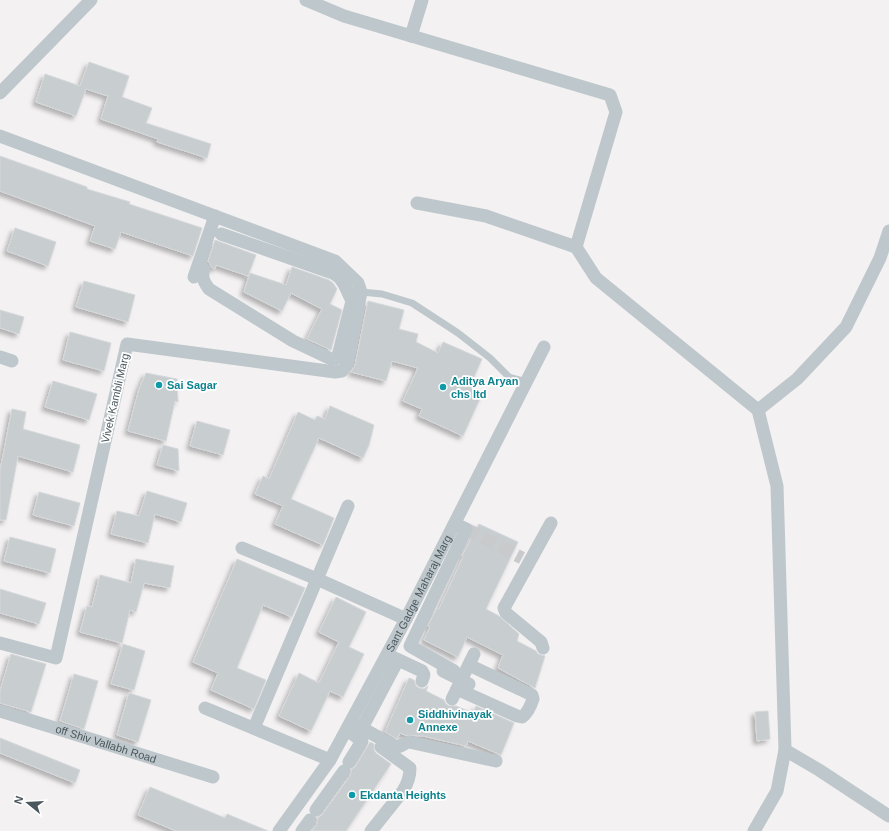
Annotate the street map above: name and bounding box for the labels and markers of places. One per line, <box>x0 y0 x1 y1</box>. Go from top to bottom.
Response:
place label: Aditya Aryan chs ltd <box>451 375 519 400</box>
place label: Sai Sagar <box>167 379 218 391</box>
marker: Sai Sagar <box>154 380 164 390</box>
marker: Aditya Aryan chs ltd <box>438 382 448 392</box>
place label: Siddhivinayak Annexe <box>418 708 493 733</box>
marker: Siddhivinayak Annexe <box>405 715 415 725</box>
place label: Ekdanta Heights <box>360 789 446 801</box>
marker: Ekdanta Heights <box>347 790 357 800</box>

